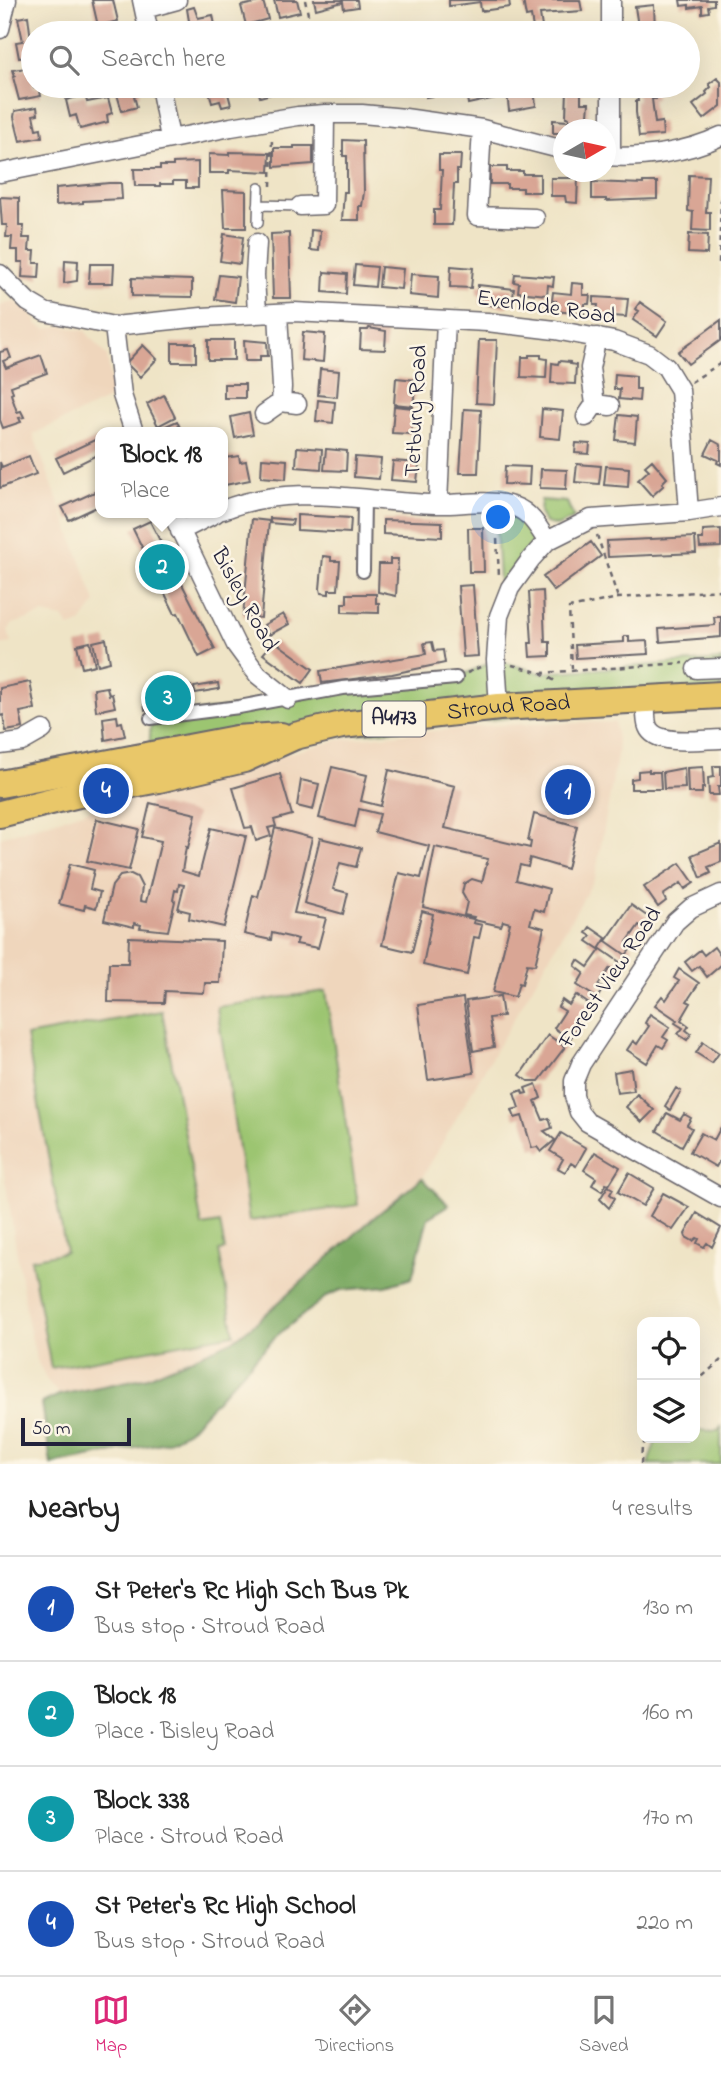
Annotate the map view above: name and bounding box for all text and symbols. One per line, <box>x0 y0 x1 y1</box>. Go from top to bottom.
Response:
search box <box>21 21 700 98</box>
icon: search <box>45 41 83 79</box>
text: Search here <box>101 41 226 79</box>
north arrow <box>553 119 616 182</box>
street label: Evenlode Road <box>474 282 618 334</box>
street label: Tetbury Road <box>397 344 439 478</box>
popup <box>95 427 228 518</box>
text: Block 18 <box>121 437 202 475</box>
text: Place <box>121 475 170 508</box>
your location <box>481 500 515 534</box>
pin: 2 <box>139 541 185 593</box>
street label: Bisley Road <box>200 541 286 659</box>
pin: 3 <box>145 672 191 724</box>
street label: Stroud Road <box>445 687 571 729</box>
road number: A4173 <box>362 702 426 736</box>
pin: 4 <box>83 765 129 817</box>
pin: 1 <box>545 766 591 818</box>
street label: Forest View Road <box>551 900 671 1056</box>
map controls <box>637 1317 700 1443</box>
button: locate <box>637 1317 700 1380</box>
button: layers <box>637 1380 700 1443</box>
scale bar <box>21 1415 131 1447</box>
text: 50 m <box>32 1416 71 1443</box>
text: Nearby <box>28 1488 120 1532</box>
text: 4 results <box>612 1493 693 1526</box>
text: St Peter's Rc High Sch Bus Pk <box>95 1573 409 1611</box>
text: 1 <box>47 1592 55 1625</box>
text: 130 m <box>643 1592 693 1625</box>
text: Bus stop · Stroud Road <box>95 1611 325 1644</box>
text: Block 18 <box>95 1678 176 1716</box>
text: 2 <box>45 1697 57 1730</box>
text: 160 m <box>642 1697 693 1730</box>
text: Place · Bisley Road <box>95 1716 274 1749</box>
text: Block 338 <box>95 1783 189 1821</box>
text: 3 <box>46 1802 56 1835</box>
text: 170 m <box>643 1802 693 1835</box>
text: Place · Stroud Road <box>95 1821 284 1854</box>
text: St Peter's Rc High School <box>95 1888 356 1926</box>
text: 4 <box>46 1907 56 1940</box>
text: 220 m <box>637 1907 693 1940</box>
text: Bus stop · Stroud Road <box>95 1926 325 1959</box>
tab: Map <box>92 1991 130 2060</box>
tab: Directions <box>315 1991 394 2060</box>
tab: Saved <box>579 1991 629 2060</box>

